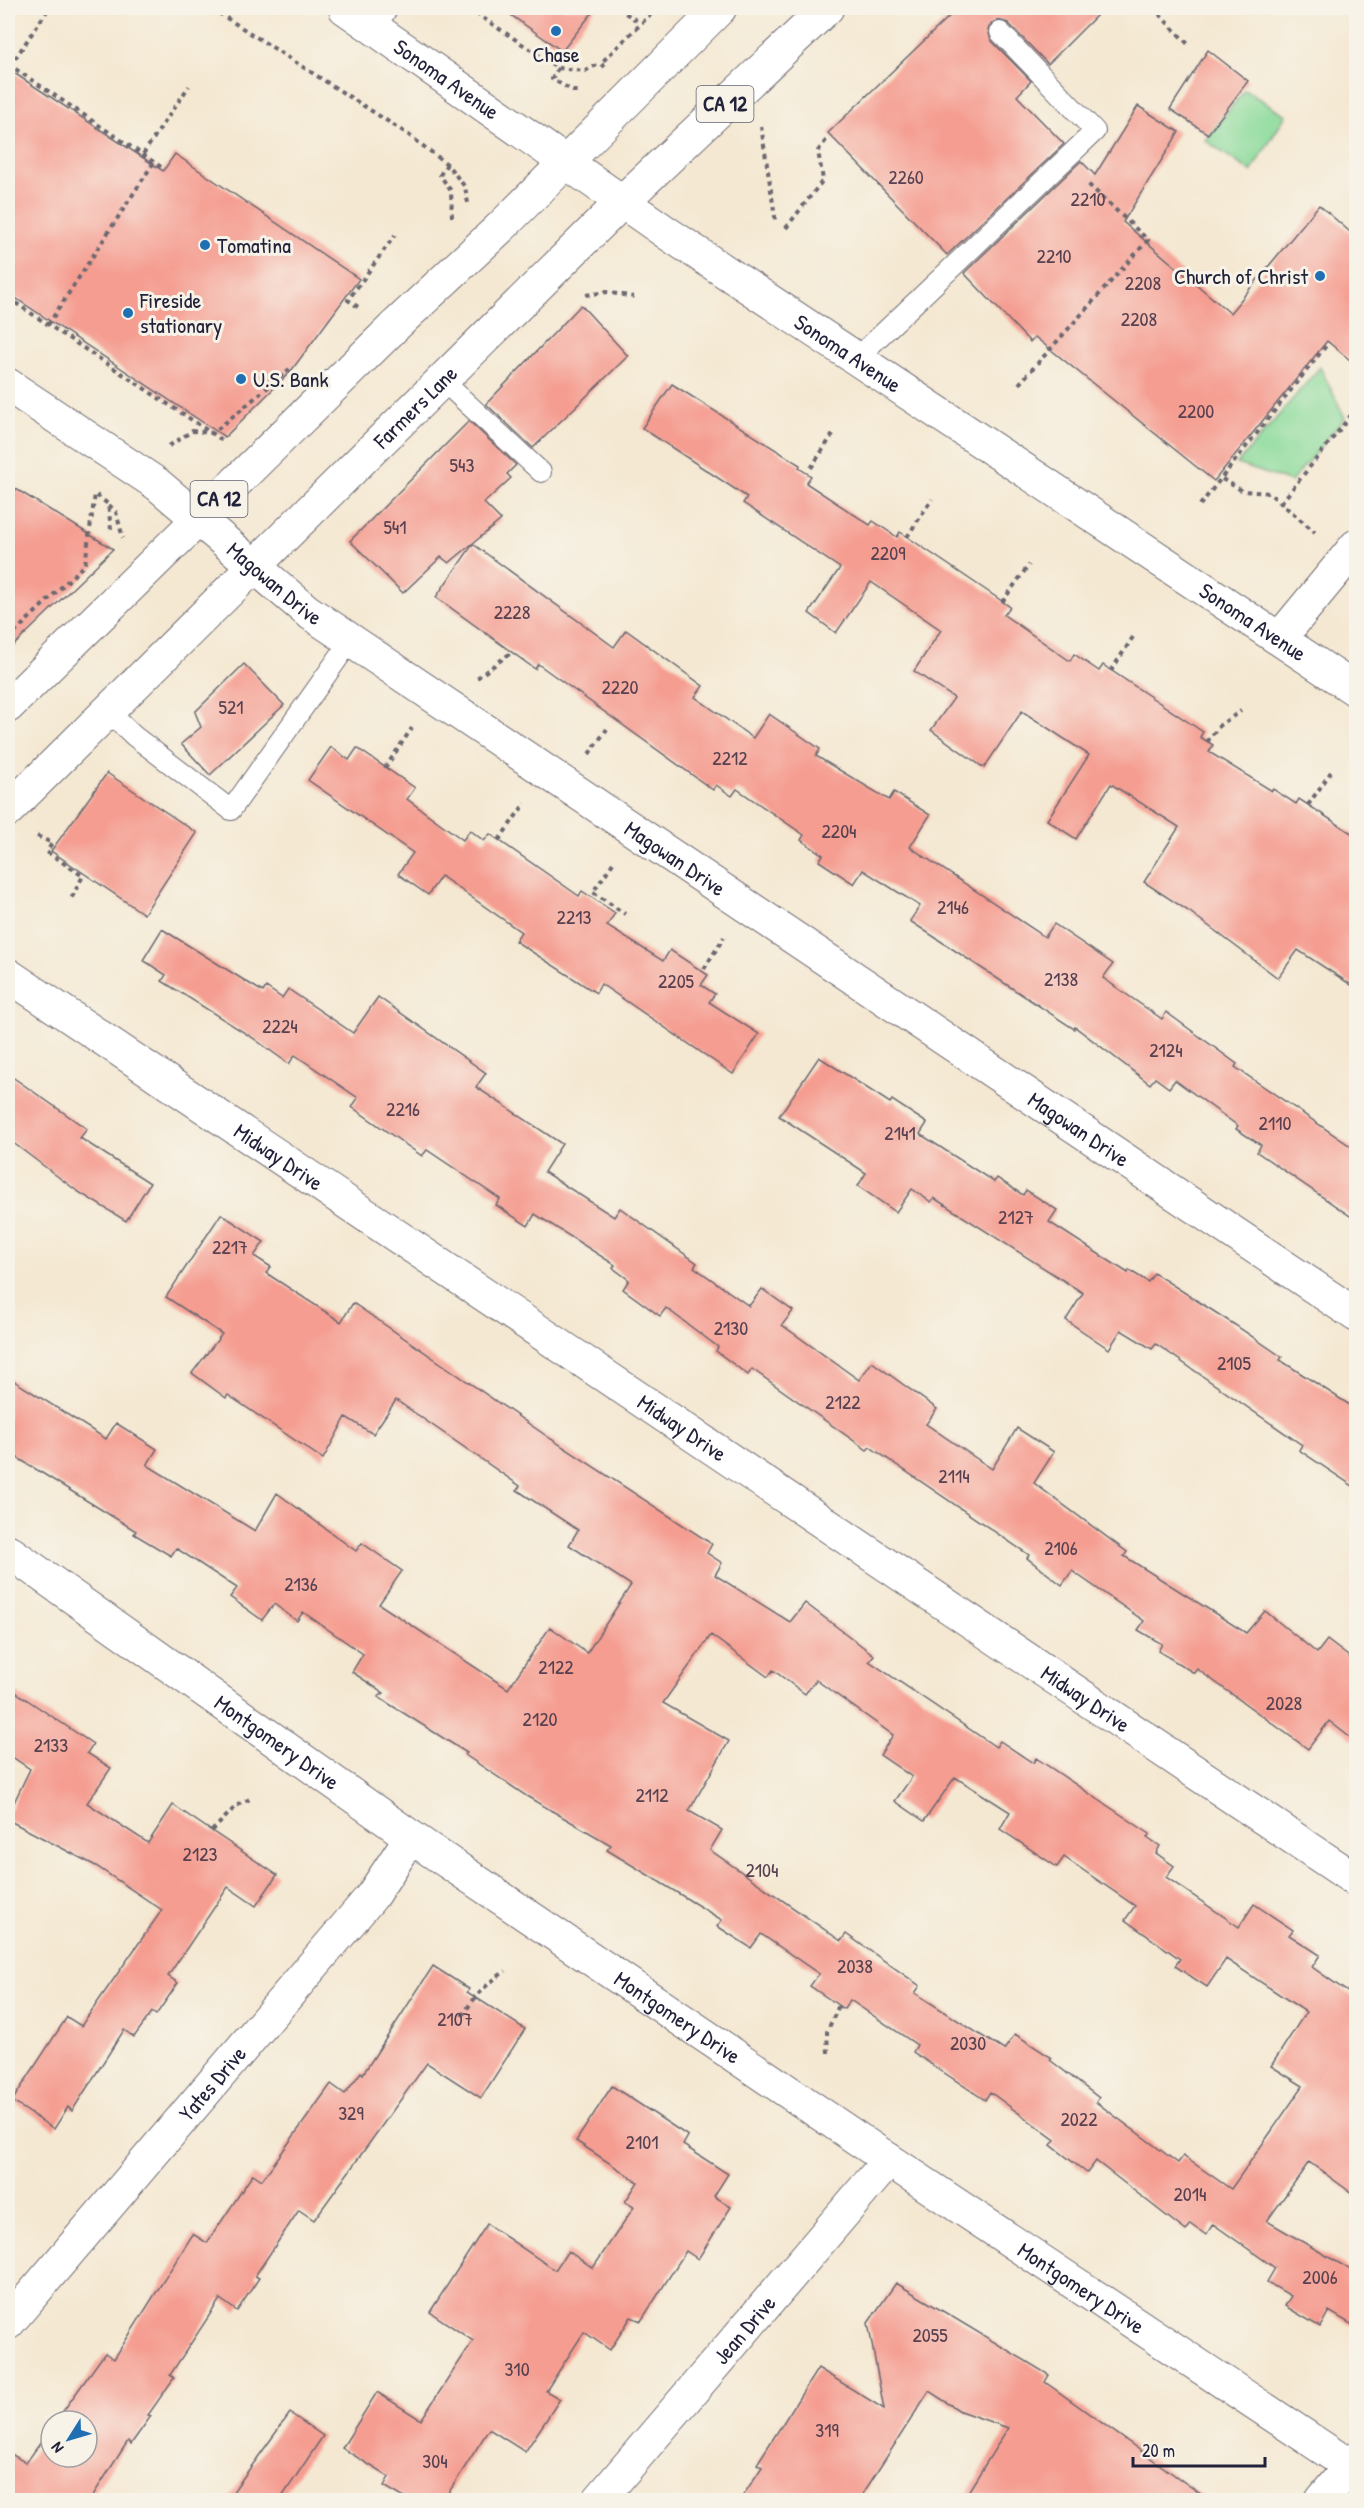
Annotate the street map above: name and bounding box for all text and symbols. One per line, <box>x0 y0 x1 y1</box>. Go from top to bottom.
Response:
marker: Chase <box>549 24 563 38</box>
street label: Sonoma Avenue <box>388 32 506 126</box>
place label: Chase <box>532 39 580 69</box>
road number: CA 12 <box>696 86 754 122</box>
house number: 2260 <box>888 163 924 190</box>
house number: 2210 <box>1071 185 1106 212</box>
place label: Tomatina <box>217 230 291 260</box>
marker: Tomatina <box>198 238 212 252</box>
house number: 2210 <box>1037 242 1072 269</box>
place label: Church of Christ <box>1174 261 1308 291</box>
house number: 2208 <box>1125 269 1161 296</box>
marker: Church of Christ <box>1313 269 1327 283</box>
place label: Fireside stationary <box>139 285 222 340</box>
house number: 2208 <box>1121 305 1157 332</box>
marker: Fireside stationary <box>121 306 135 320</box>
street label: Sonoma Avenue <box>789 307 907 399</box>
street label: Farmers Lane <box>366 358 464 456</box>
place label: U.S. Bank <box>253 364 329 394</box>
marker: U.S. Bank <box>234 372 248 386</box>
house number: 2200 <box>1178 397 1214 424</box>
house number: 543 <box>450 451 474 478</box>
road number: CA 12 <box>190 481 248 517</box>
house number: 541 <box>383 513 407 540</box>
street label: Magowan Drive <box>221 535 328 632</box>
house number: 2209 <box>870 539 906 566</box>
street label: Sonoma Avenue <box>1194 575 1312 668</box>
house number: 2228 <box>494 598 530 625</box>
house number: 2220 <box>601 673 639 700</box>
house number: 521 <box>218 693 244 720</box>
house number: 2212 <box>712 744 748 771</box>
street label: Magowan Drive <box>619 813 732 903</box>
house number: 2204 <box>821 817 857 844</box>
house number: 2146 <box>937 893 969 920</box>
house number: 2213 <box>557 903 592 930</box>
house number: 2138 <box>1044 965 1078 992</box>
house number: 2205 <box>658 967 695 994</box>
house number: 2224 <box>262 1012 298 1039</box>
house number: 2124 <box>1149 1036 1183 1063</box>
street label: Magowan Drive <box>1022 1084 1135 1174</box>
house number: 2216 <box>386 1095 420 1122</box>
house number: 2110 <box>1259 1109 1291 1136</box>
street label: Midway Drive <box>228 1116 329 1198</box>
house number: 2141 <box>884 1119 916 1146</box>
house number: 2127 <box>998 1203 1034 1230</box>
house number: 2217 <box>212 1233 248 1260</box>
house number: 2130 <box>714 1314 748 1341</box>
house number: 2105 <box>1217 1349 1252 1376</box>
street label: Midway Drive <box>632 1387 733 1468</box>
house number: 2122 <box>825 1388 861 1415</box>
house number: 2114 <box>938 1462 970 1489</box>
house number: 2106 <box>1044 1534 1078 1561</box>
house number: 2136 <box>284 1570 318 1597</box>
house number: 2122 <box>538 1653 574 1680</box>
street label: Midway Drive <box>1035 1658 1136 1739</box>
street label: Montgomery Drive <box>209 1687 346 1797</box>
house number: 2028 <box>1266 1689 1302 1716</box>
house number: 2120 <box>523 1705 558 1732</box>
house number: 2133 <box>34 1731 68 1758</box>
house number: 2112 <box>635 1781 669 1808</box>
house number: 2123 <box>183 1840 218 1867</box>
house number: 2104 <box>745 1856 779 1883</box>
house number: 2038 <box>837 1952 873 1979</box>
street label: Montgomery Drive <box>609 1964 747 2071</box>
house number: 2107 <box>437 2005 473 2032</box>
house number: 2030 <box>950 2029 986 2056</box>
street label: Yates Drive <box>172 2039 253 2127</box>
house number: 329 <box>338 2099 364 2126</box>
house number: 2022 <box>1060 2105 1098 2132</box>
house number: 2101 <box>626 2128 658 2155</box>
house number: 2014 <box>1173 2180 1207 2207</box>
street label: Montgomery Drive <box>1012 2235 1151 2341</box>
house number: 2006 <box>1302 2263 1338 2290</box>
street label: Jean Drive <box>706 2288 783 2371</box>
house number: 2055 <box>912 2321 948 2348</box>
house number: 310 <box>504 2355 530 2382</box>
north arrow <box>39 2409 99 2469</box>
house number: 319 <box>815 2416 839 2443</box>
scale bar <box>1133 2430 1265 2468</box>
text: N <box>45 2438 68 2458</box>
text: 20 m <box>1142 2438 1175 2463</box>
house number: 304 <box>422 2447 448 2474</box>

